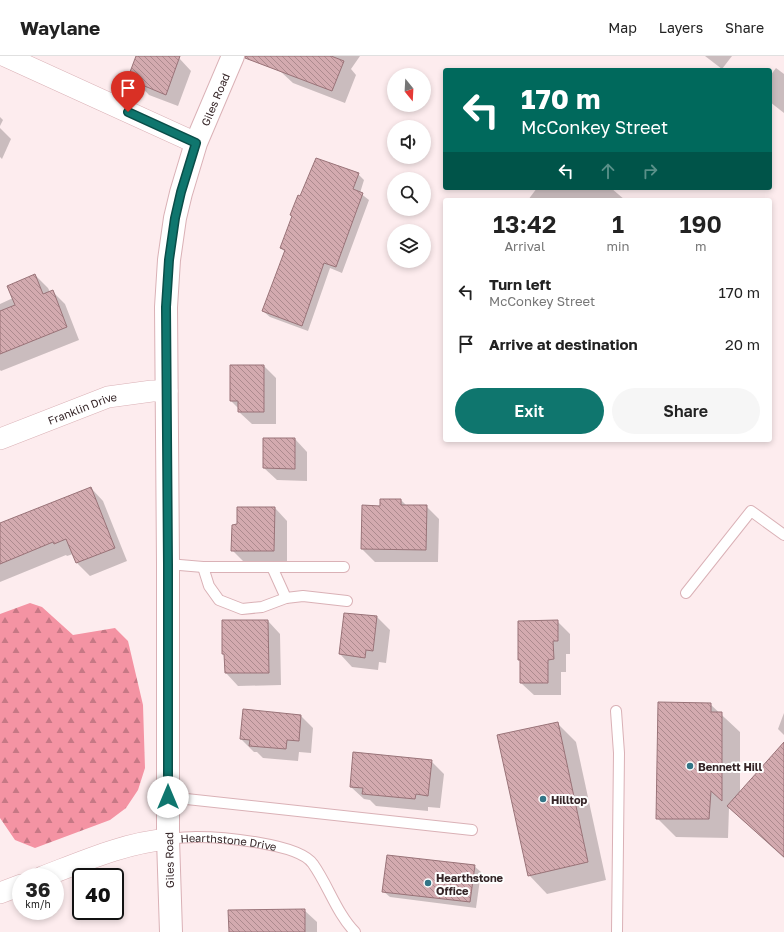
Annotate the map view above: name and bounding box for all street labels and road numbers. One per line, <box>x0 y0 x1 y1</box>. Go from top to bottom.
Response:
street label: Giles Road <box>198 71 232 128</box>
street label: Franklin Drive <box>46 389 118 426</box>
street label: Hearthstone Drive <box>180 830 278 853</box>
street label: Giles Road <box>162 832 176 888</box>

